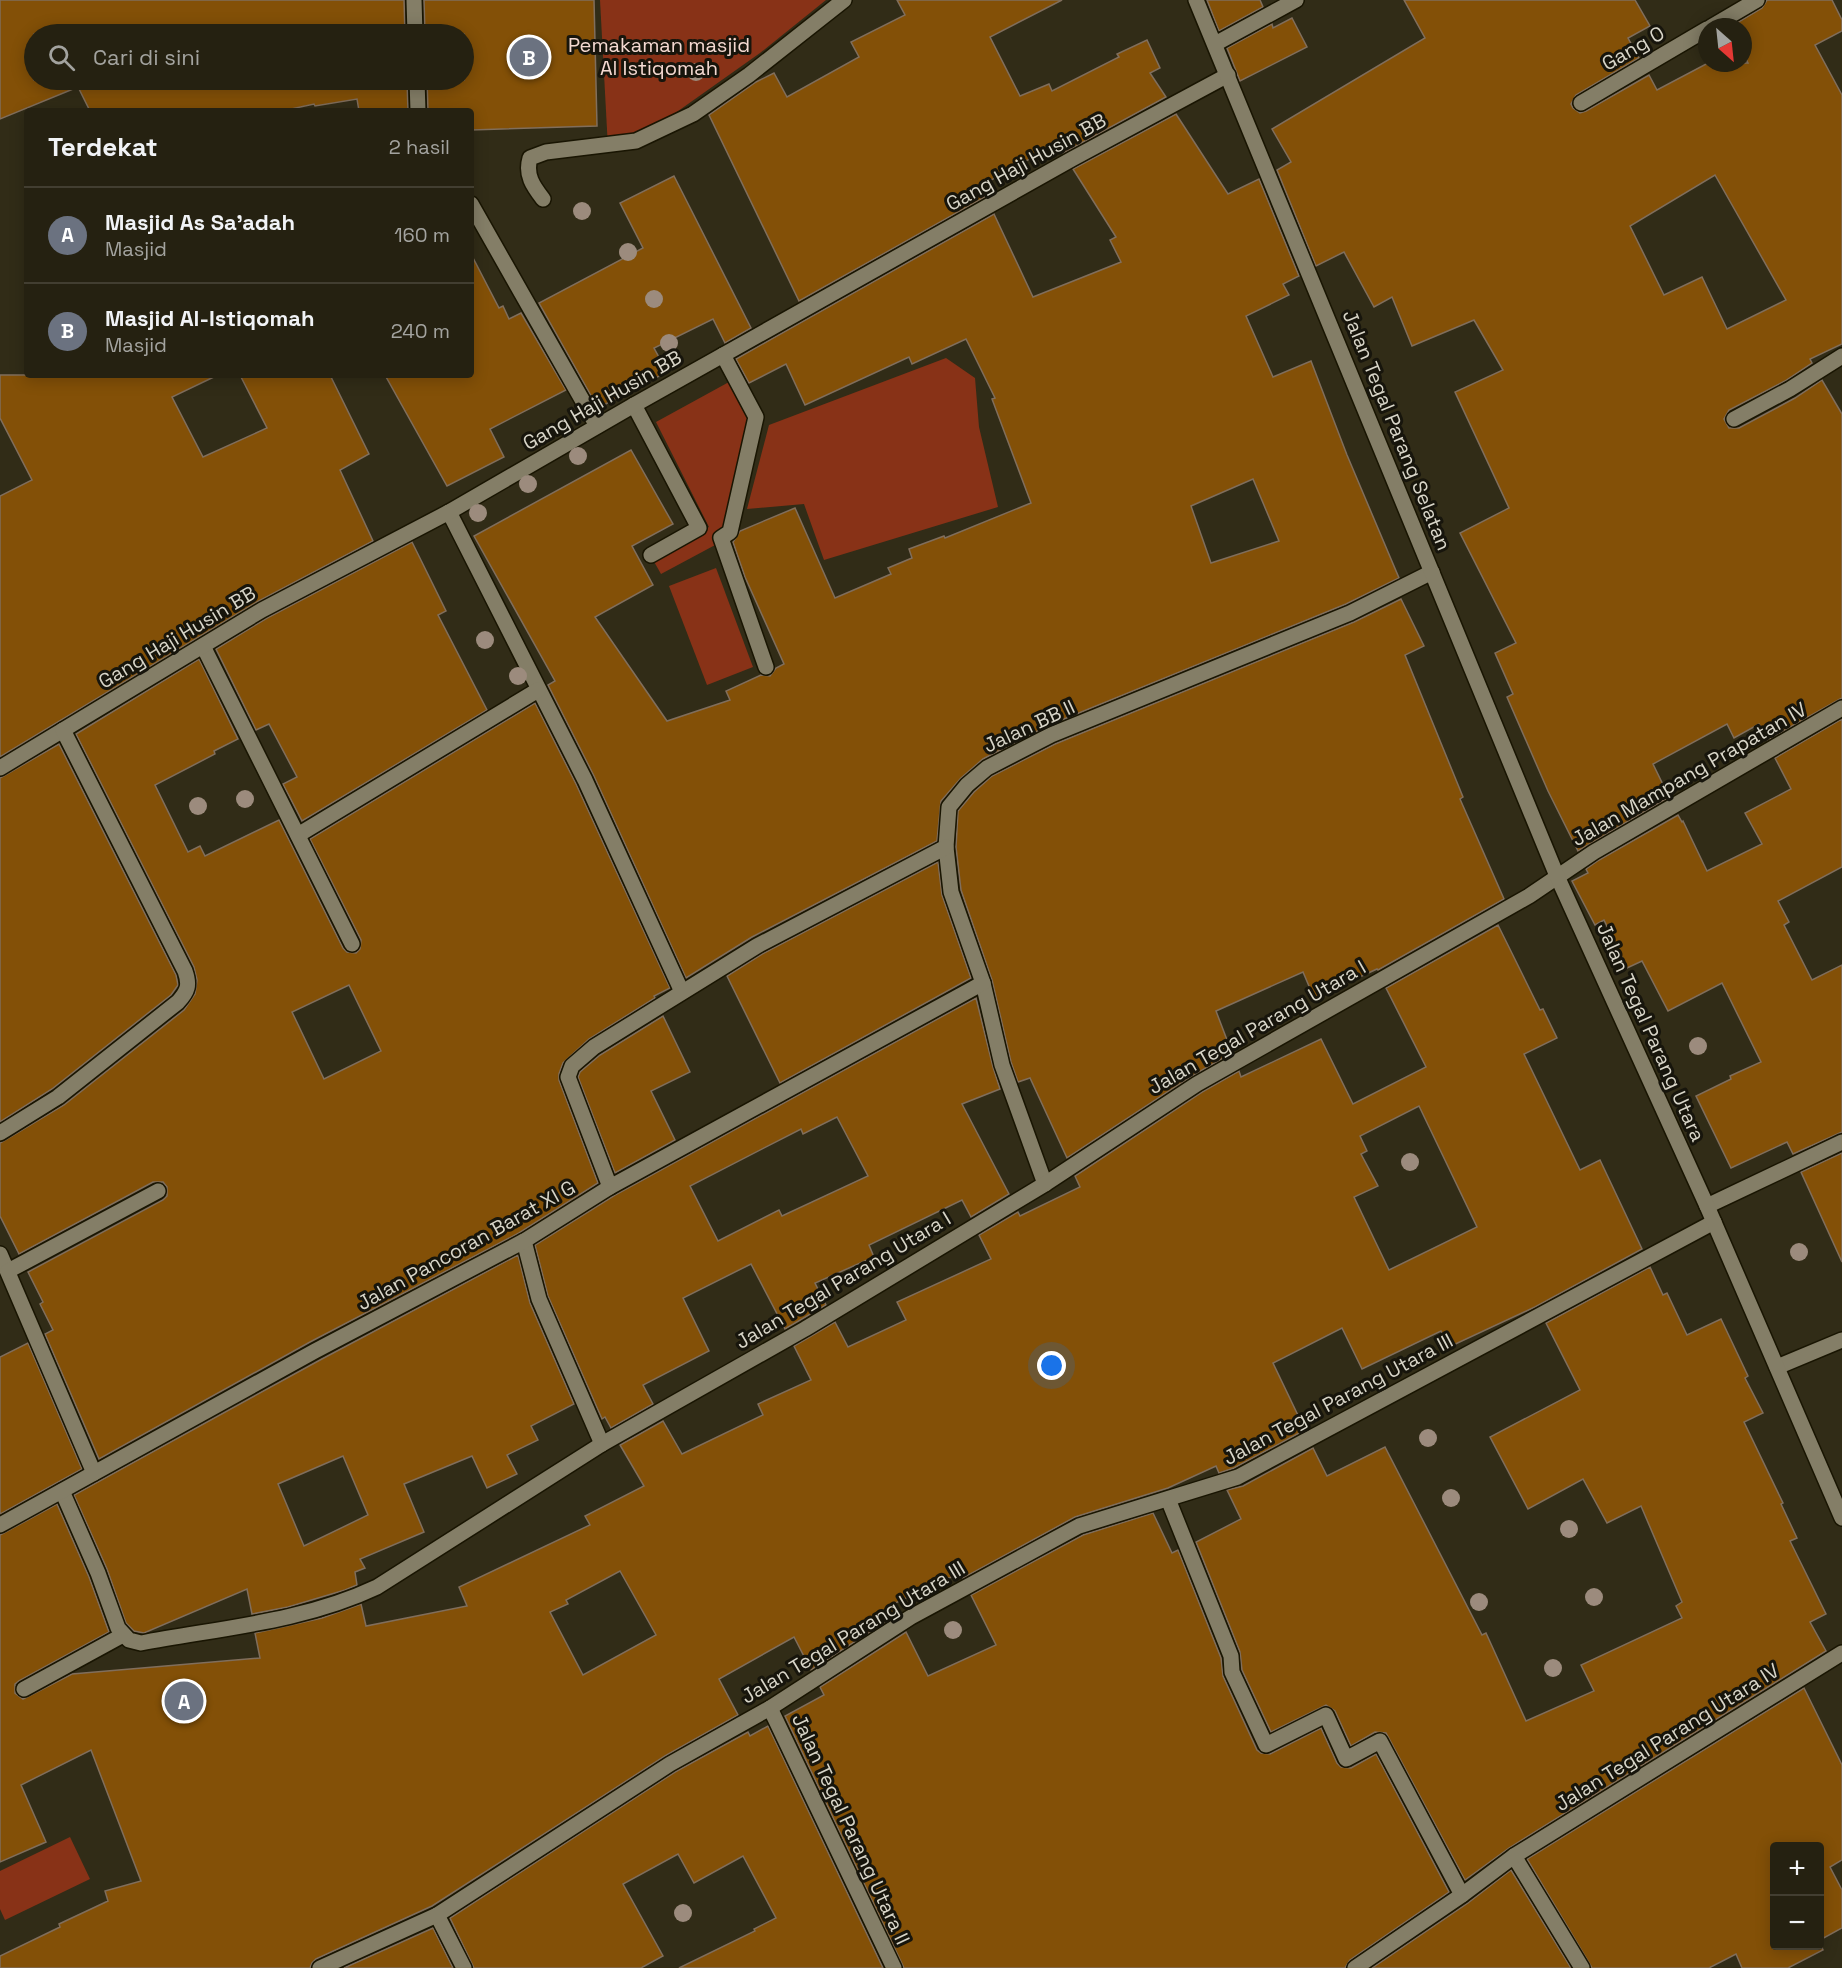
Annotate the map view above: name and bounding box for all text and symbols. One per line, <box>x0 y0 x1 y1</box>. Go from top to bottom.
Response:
north arrow <box>1698 18 1752 72</box>
street label: Gang O <box>1597 20 1669 76</box>
search box <box>24 24 474 90</box>
park label: Pemakaman masjid Al Istiqomah <box>568 32 750 81</box>
pin: B <box>510 34 548 80</box>
icon: search <box>45 41 78 74</box>
text: Cari di sini <box>93 43 200 71</box>
street label: Gang Haji Husin BB <box>941 107 1111 217</box>
text: Terdekat <box>48 130 158 164</box>
text: 2 hasil <box>389 134 450 160</box>
text: Masjid As Sa'adah <box>105 208 295 236</box>
text: A <box>61 222 74 248</box>
text: 160 m <box>394 222 450 248</box>
text: Masjid <box>105 236 167 262</box>
text: Masjid Al-Istiqomah <box>105 304 315 332</box>
street label: Jalan Tegal Parang Selatan <box>1337 306 1457 554</box>
text: B <box>61 318 74 344</box>
text: 240 m <box>391 318 450 344</box>
text: Masjid <box>105 332 167 358</box>
street label: Gang Haji Husin BB <box>518 344 686 456</box>
street label: Gang Haji Husin BB <box>94 580 260 694</box>
street label: Jalan BB II <box>979 694 1079 758</box>
street label: Jalan Mampang Prapatan IV <box>1567 696 1811 852</box>
street label: Jalan Tegal Parang Utara <box>1591 918 1711 1146</box>
street label: Jalan Tegal Parang Utara I <box>1144 954 1370 1100</box>
street label: Jalan Pancoran Barat XI G <box>352 1174 580 1316</box>
street label: Jalan Tegal Parang Utara I <box>730 1205 956 1355</box>
street label: Jalan Tegal Parang Utara III <box>1219 1327 1457 1471</box>
your location <box>1037 1351 1066 1380</box>
street label: Jalan Tegal Parang Utara III <box>736 1555 970 1709</box>
street label: Jalan Tegal Parang Utara IV <box>1550 1657 1784 1817</box>
pin: A <box>164 1678 204 1724</box>
street label: Jalan Tegal Parang Utara II <box>786 1709 916 1949</box>
map controls <box>1770 1842 1824 1950</box>
button: + <box>1770 1842 1824 1896</box>
button: − <box>1770 1896 1824 1950</box>

